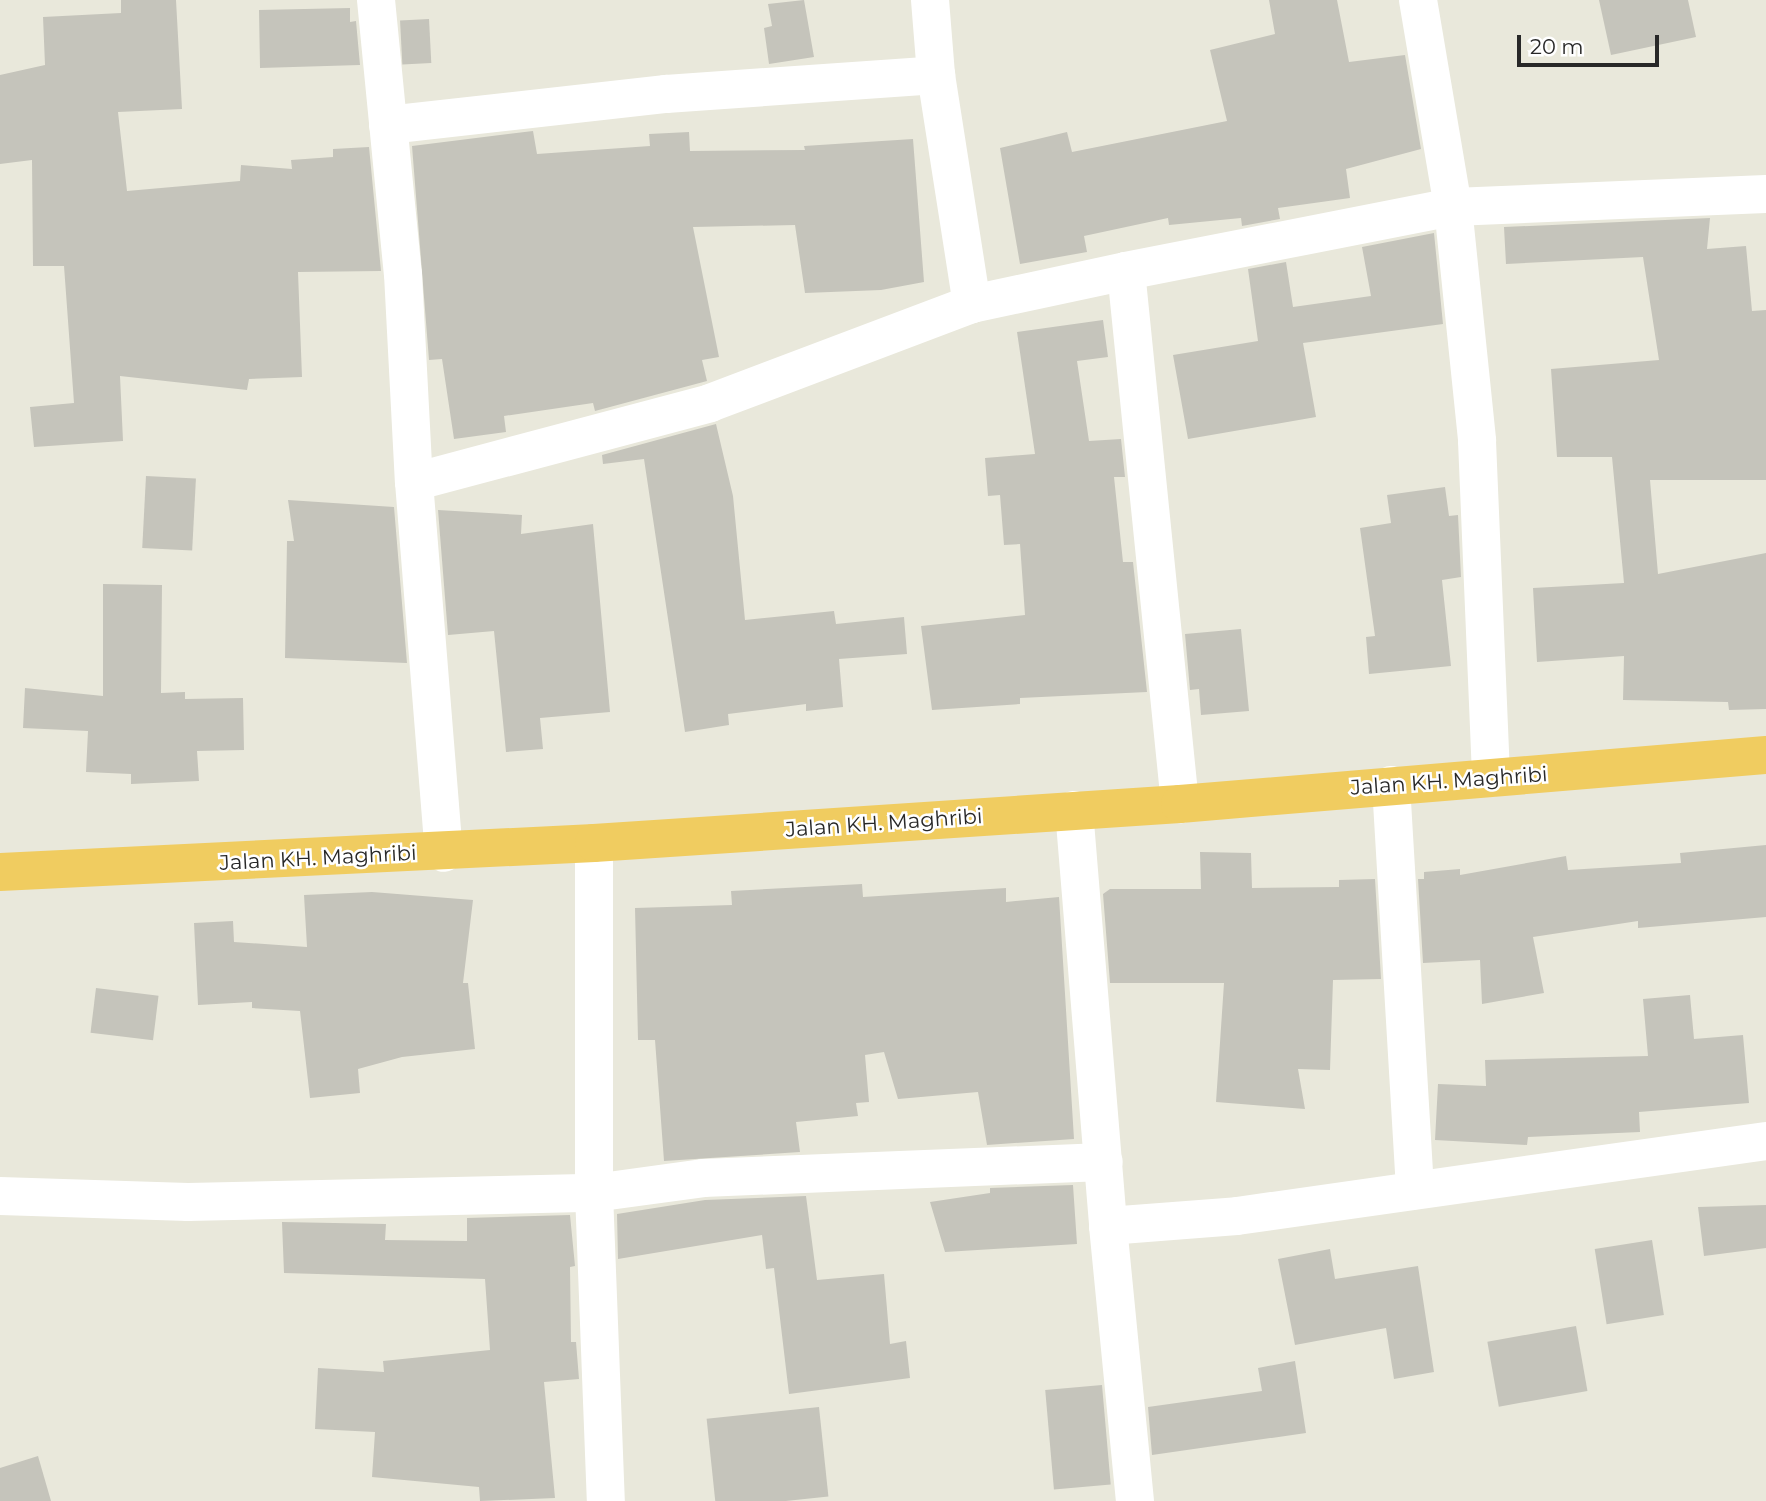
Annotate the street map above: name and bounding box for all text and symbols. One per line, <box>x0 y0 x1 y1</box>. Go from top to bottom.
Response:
scale bar <box>1521 21 1663 65</box>
text: 20 m <box>1530 34 1584 59</box>
street label: Jalan KH. Maghribi <box>1350 762 1548 800</box>
street label: Jalan KH. Maghribi <box>785 804 983 842</box>
street label: Jalan KH. Maghribi <box>219 840 417 876</box>

